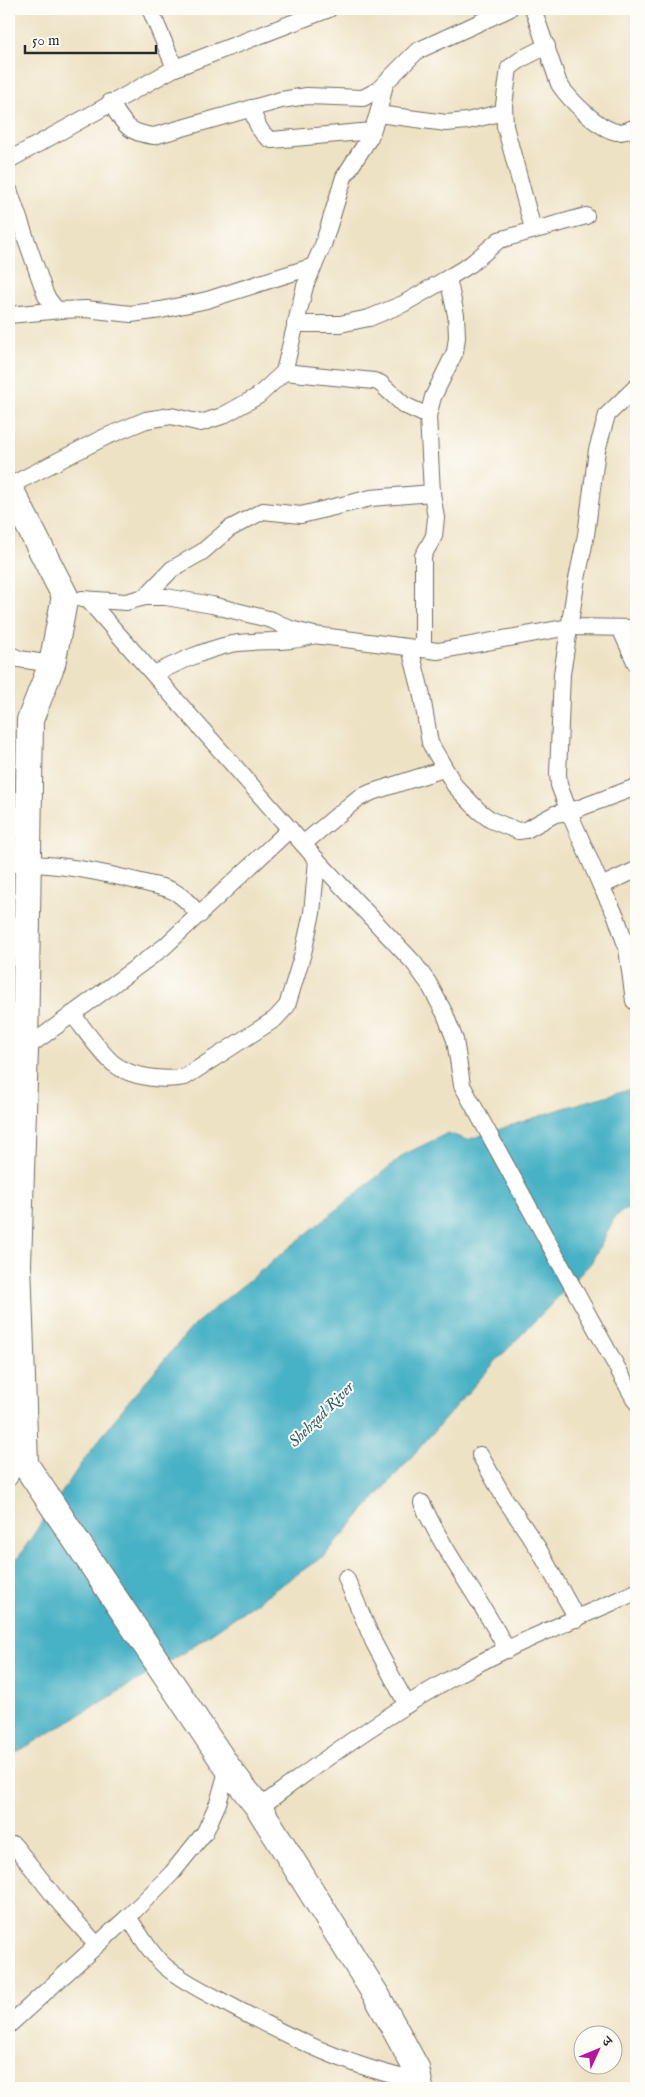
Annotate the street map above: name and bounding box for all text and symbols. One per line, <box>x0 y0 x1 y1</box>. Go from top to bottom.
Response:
scale bar <box>25 22 156 54</box>
text: 50 m <box>32 31 60 50</box>
water label: Shehzad River <box>285 1377 360 1452</box>
north arrow <box>572 2024 622 2074</box>
text: उ <box>597 2032 616 2051</box>

